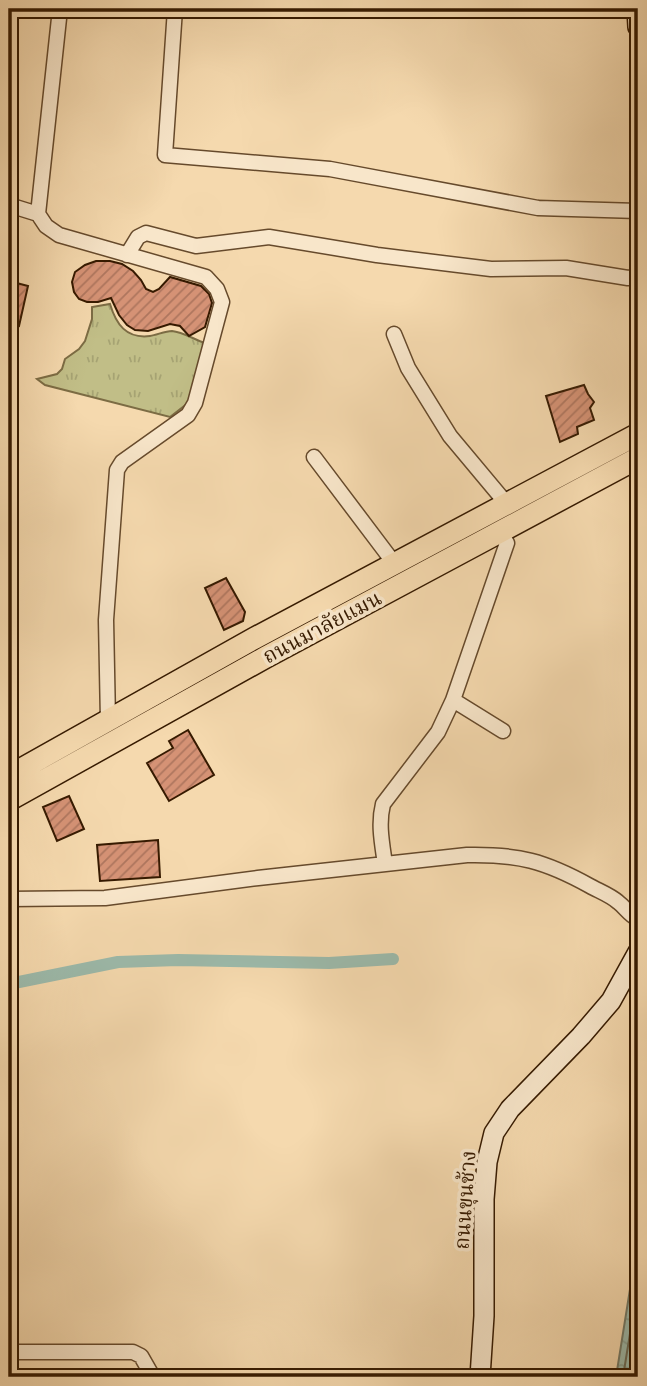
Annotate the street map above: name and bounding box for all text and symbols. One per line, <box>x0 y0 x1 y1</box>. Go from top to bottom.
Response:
street label: ถนนมาลัยแมน <box>258 585 386 669</box>
street label: ถนนขุนช้าง <box>449 1150 482 1251</box>

